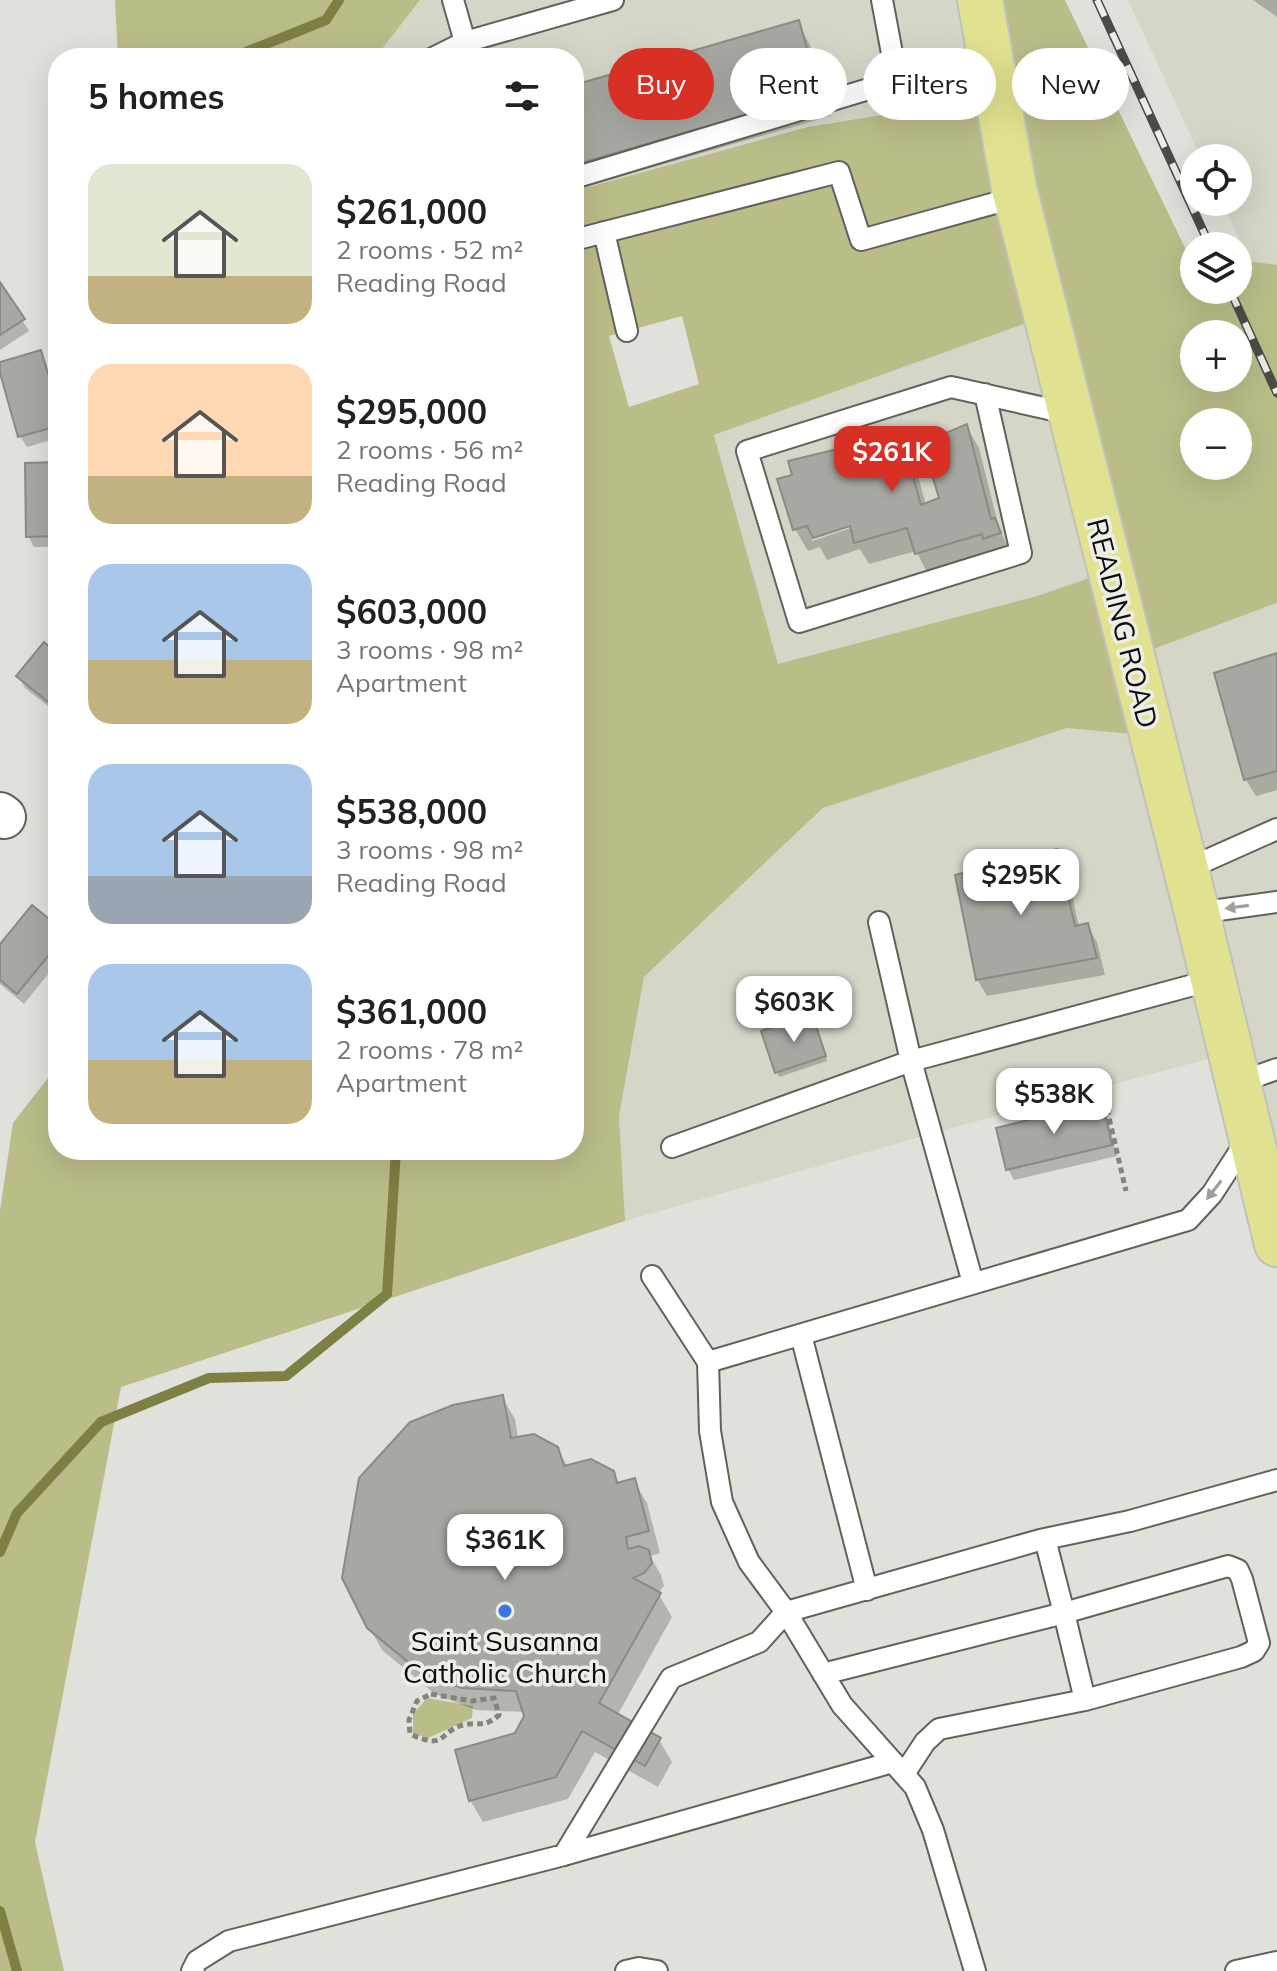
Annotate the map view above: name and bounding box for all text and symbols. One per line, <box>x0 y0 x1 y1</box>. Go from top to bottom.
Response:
chip: Buy <box>608 48 714 120</box>
chip: Rent <box>730 48 847 120</box>
chip: Filters <box>863 48 996 120</box>
chip: New <box>1012 48 1129 120</box>
icon: filters <box>500 74 544 118</box>
text: 5 homes <box>88 75 225 118</box>
map controls <box>1180 144 1252 480</box>
button: locate <box>1180 144 1252 216</box>
text: $261,000 <box>336 190 487 233</box>
icon: home <box>152 196 248 292</box>
button: layers <box>1180 232 1252 304</box>
text: 2 rooms · 52 m² <box>336 233 523 266</box>
text: Reading Road <box>336 266 507 299</box>
button: + <box>1180 320 1252 392</box>
text: $295,000 <box>336 390 487 433</box>
icon: home <box>152 396 248 492</box>
button: − <box>1180 408 1252 480</box>
pin: $261K <box>836 426 948 494</box>
text: 2 rooms · 56 m² <box>336 433 523 466</box>
text: $261K <box>852 435 932 468</box>
text: Reading Road <box>336 466 507 499</box>
street label: READING ROAD <box>1080 515 1166 731</box>
text: $603,000 <box>336 590 487 633</box>
icon: home <box>152 596 248 692</box>
text: 3 rooms · 98 m² <box>336 633 523 666</box>
text: Apartment <box>336 666 467 699</box>
text: $538,000 <box>336 790 487 833</box>
icon: home <box>152 796 248 892</box>
text: 3 rooms · 98 m² <box>336 833 523 866</box>
pin: $295K <box>965 849 1077 917</box>
text: $295K <box>981 858 1061 891</box>
text: Reading Road <box>336 866 507 899</box>
one-way arrow <box>1224 901 1249 914</box>
pin: $603K <box>738 976 850 1044</box>
text: $603K <box>754 985 834 1018</box>
text: $361,000 <box>336 990 487 1033</box>
icon: home <box>152 996 248 1092</box>
text: 2 rooms · 78 m² <box>336 1033 523 1066</box>
text: Apartment <box>336 1066 467 1099</box>
pin: $538K <box>998 1068 1110 1136</box>
text: $538K <box>1014 1077 1094 1110</box>
one-way arrow <box>1207 1180 1223 1200</box>
pin: $361K <box>449 1514 561 1582</box>
text: $361K <box>465 1523 545 1556</box>
marker: Saint Susanna Catholic Church <box>496 1602 514 1620</box>
place label: Saint Susanna Catholic Church <box>403 1623 607 1690</box>

